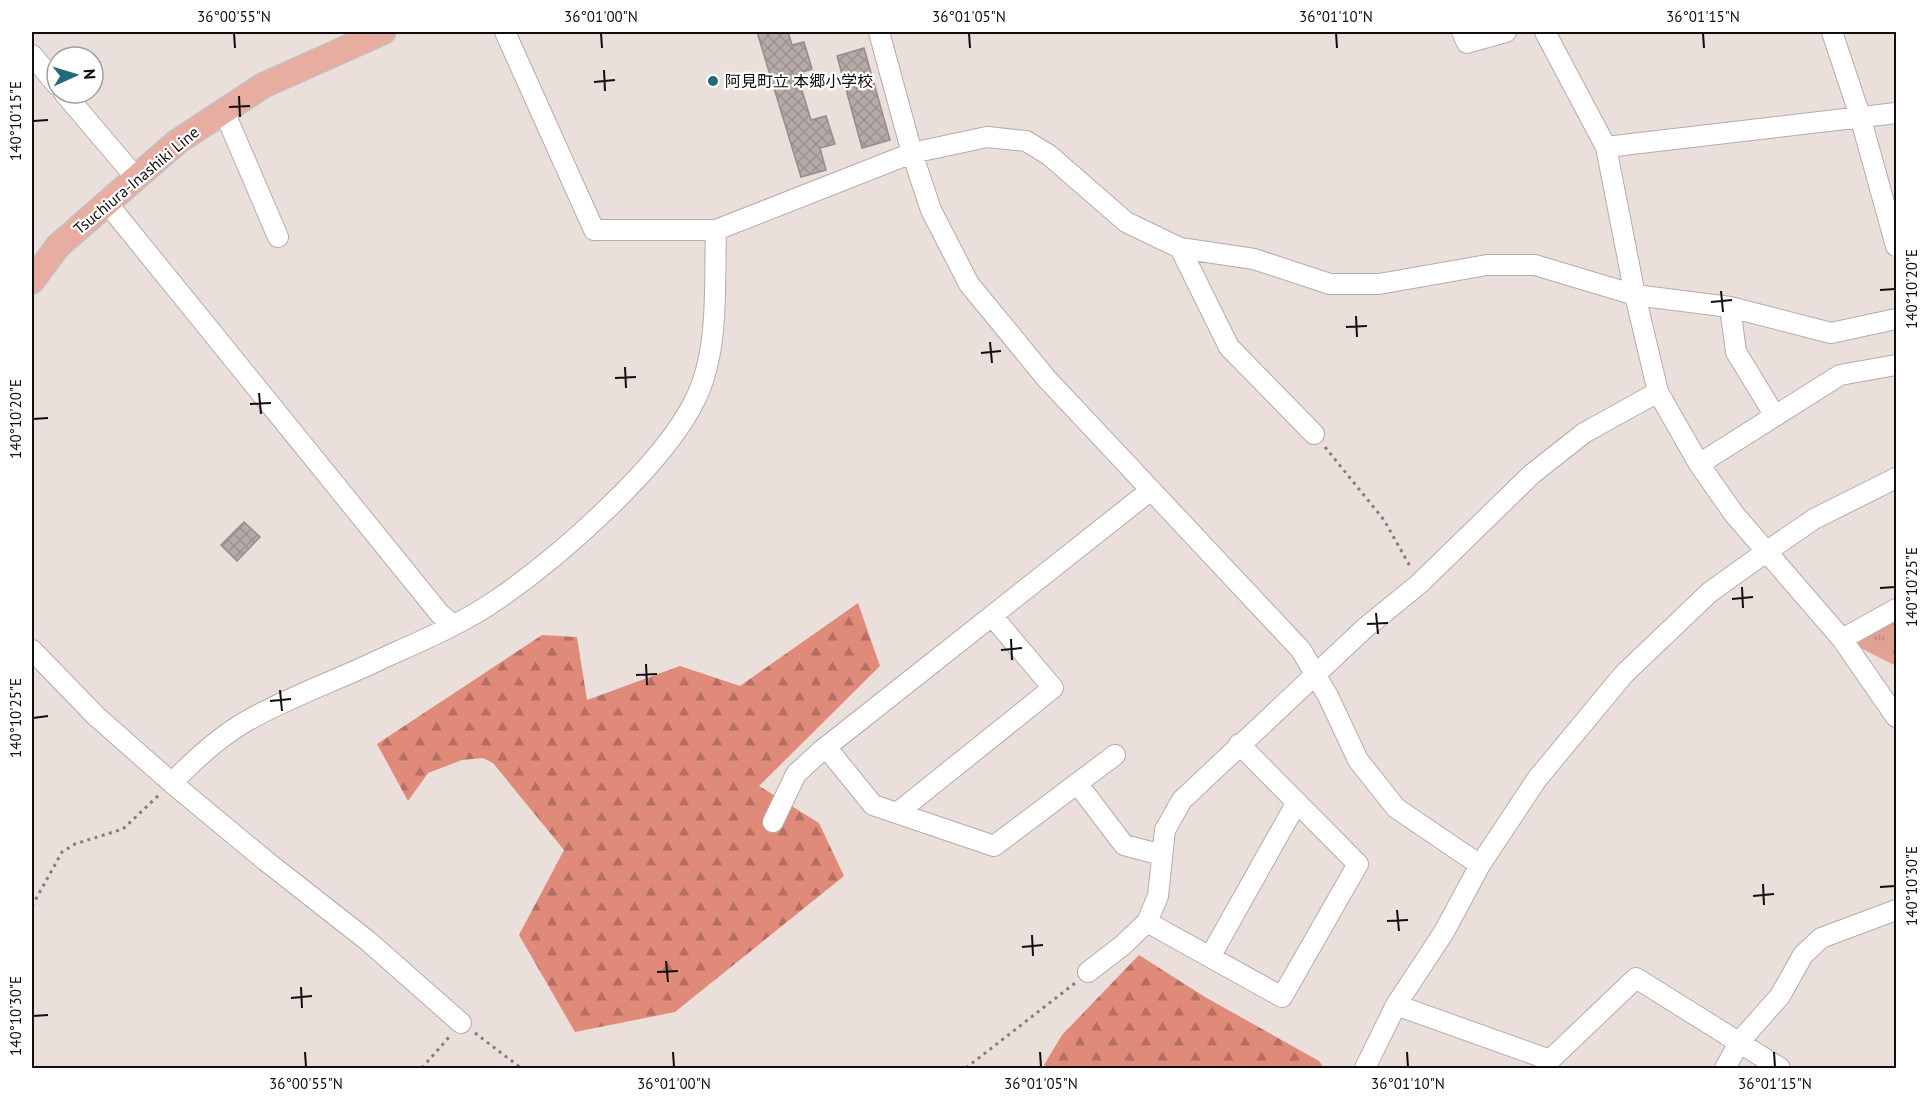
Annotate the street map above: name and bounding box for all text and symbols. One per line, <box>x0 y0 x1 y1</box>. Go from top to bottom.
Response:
text: 36°00'55"N <box>197 7 271 26</box>
text: 36°01'00"N <box>564 7 638 26</box>
text: 36°01'05"N <box>932 7 1006 26</box>
text: 36°01'10"N <box>1299 7 1373 26</box>
text: 36°01'15"N <box>1666 7 1740 26</box>
north arrow <box>45 45 105 105</box>
text: N <box>80 68 100 80</box>
place label: 阿見町立 本郷小学校 <box>725 71 873 91</box>
marker: 阿見町立 本郷小学校 <box>706 74 720 88</box>
text: 140°10'15"E <box>6 81 25 161</box>
street label: Tsuchiura-Inashiki Line <box>69 122 203 238</box>
text: 140°10'20"E <box>1902 249 1921 329</box>
text: 140°10'20"E <box>6 379 25 459</box>
text: 140°10'25"E <box>1902 547 1921 627</box>
text: 140°10'25"E <box>6 678 25 758</box>
text: 140°10'30"E <box>1902 846 1921 926</box>
text: 140°10'30"E <box>6 976 25 1056</box>
text: 36°00'55"N <box>269 1074 343 1093</box>
text: 36°01'00"N <box>637 1074 711 1093</box>
text: 36°01'05"N <box>1004 1074 1078 1093</box>
text: 36°01'10"N <box>1371 1074 1445 1093</box>
text: 36°01'15"N <box>1738 1074 1812 1093</box>

